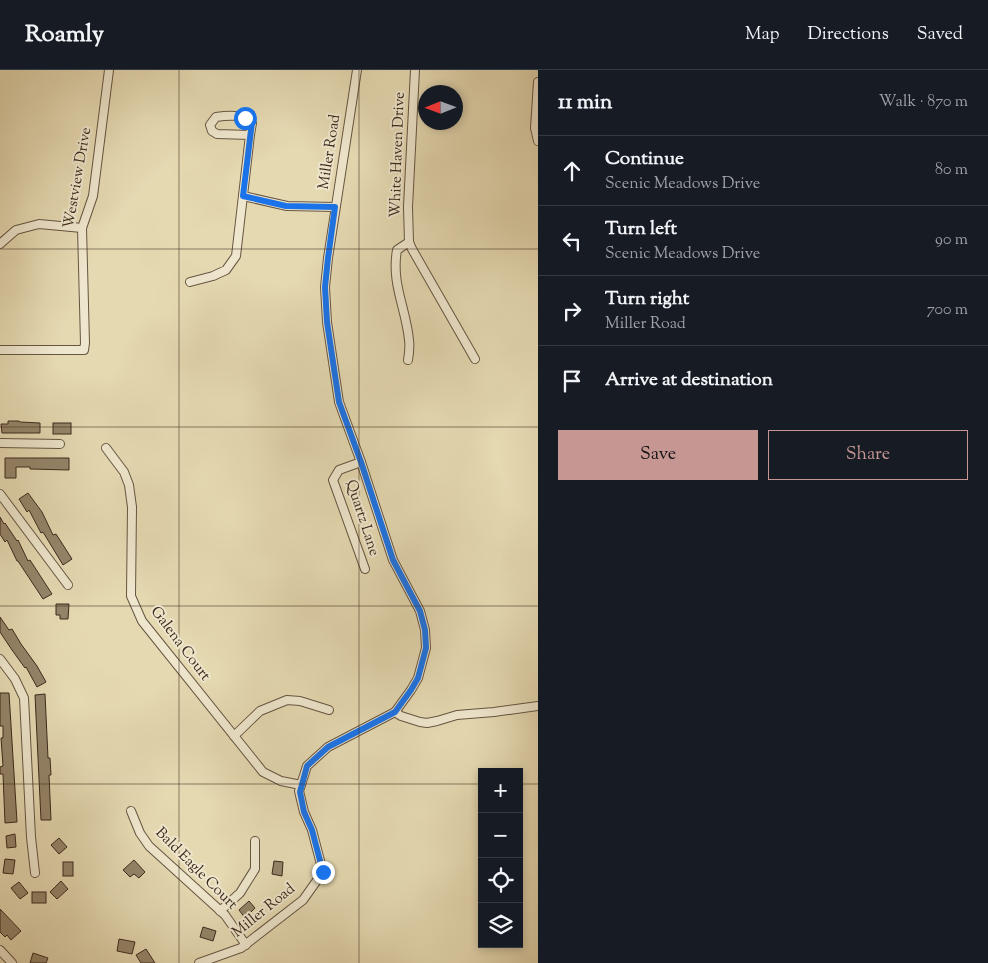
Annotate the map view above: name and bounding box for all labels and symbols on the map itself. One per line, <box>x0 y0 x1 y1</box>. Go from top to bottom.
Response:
north arrow <box>418 85 463 130</box>
street label: White Haven Drive <box>385 92 411 218</box>
route start <box>234 107 257 130</box>
street label: Miller Road <box>314 112 346 191</box>
street label: Westview Drive <box>59 126 97 230</box>
street label: Quartz Lane <box>340 477 384 559</box>
street label: Galena Court <box>145 602 215 686</box>
street label: Bald Eagle Court <box>150 823 242 915</box>
route end <box>312 861 335 884</box>
street label: Miller Road <box>228 879 300 943</box>

